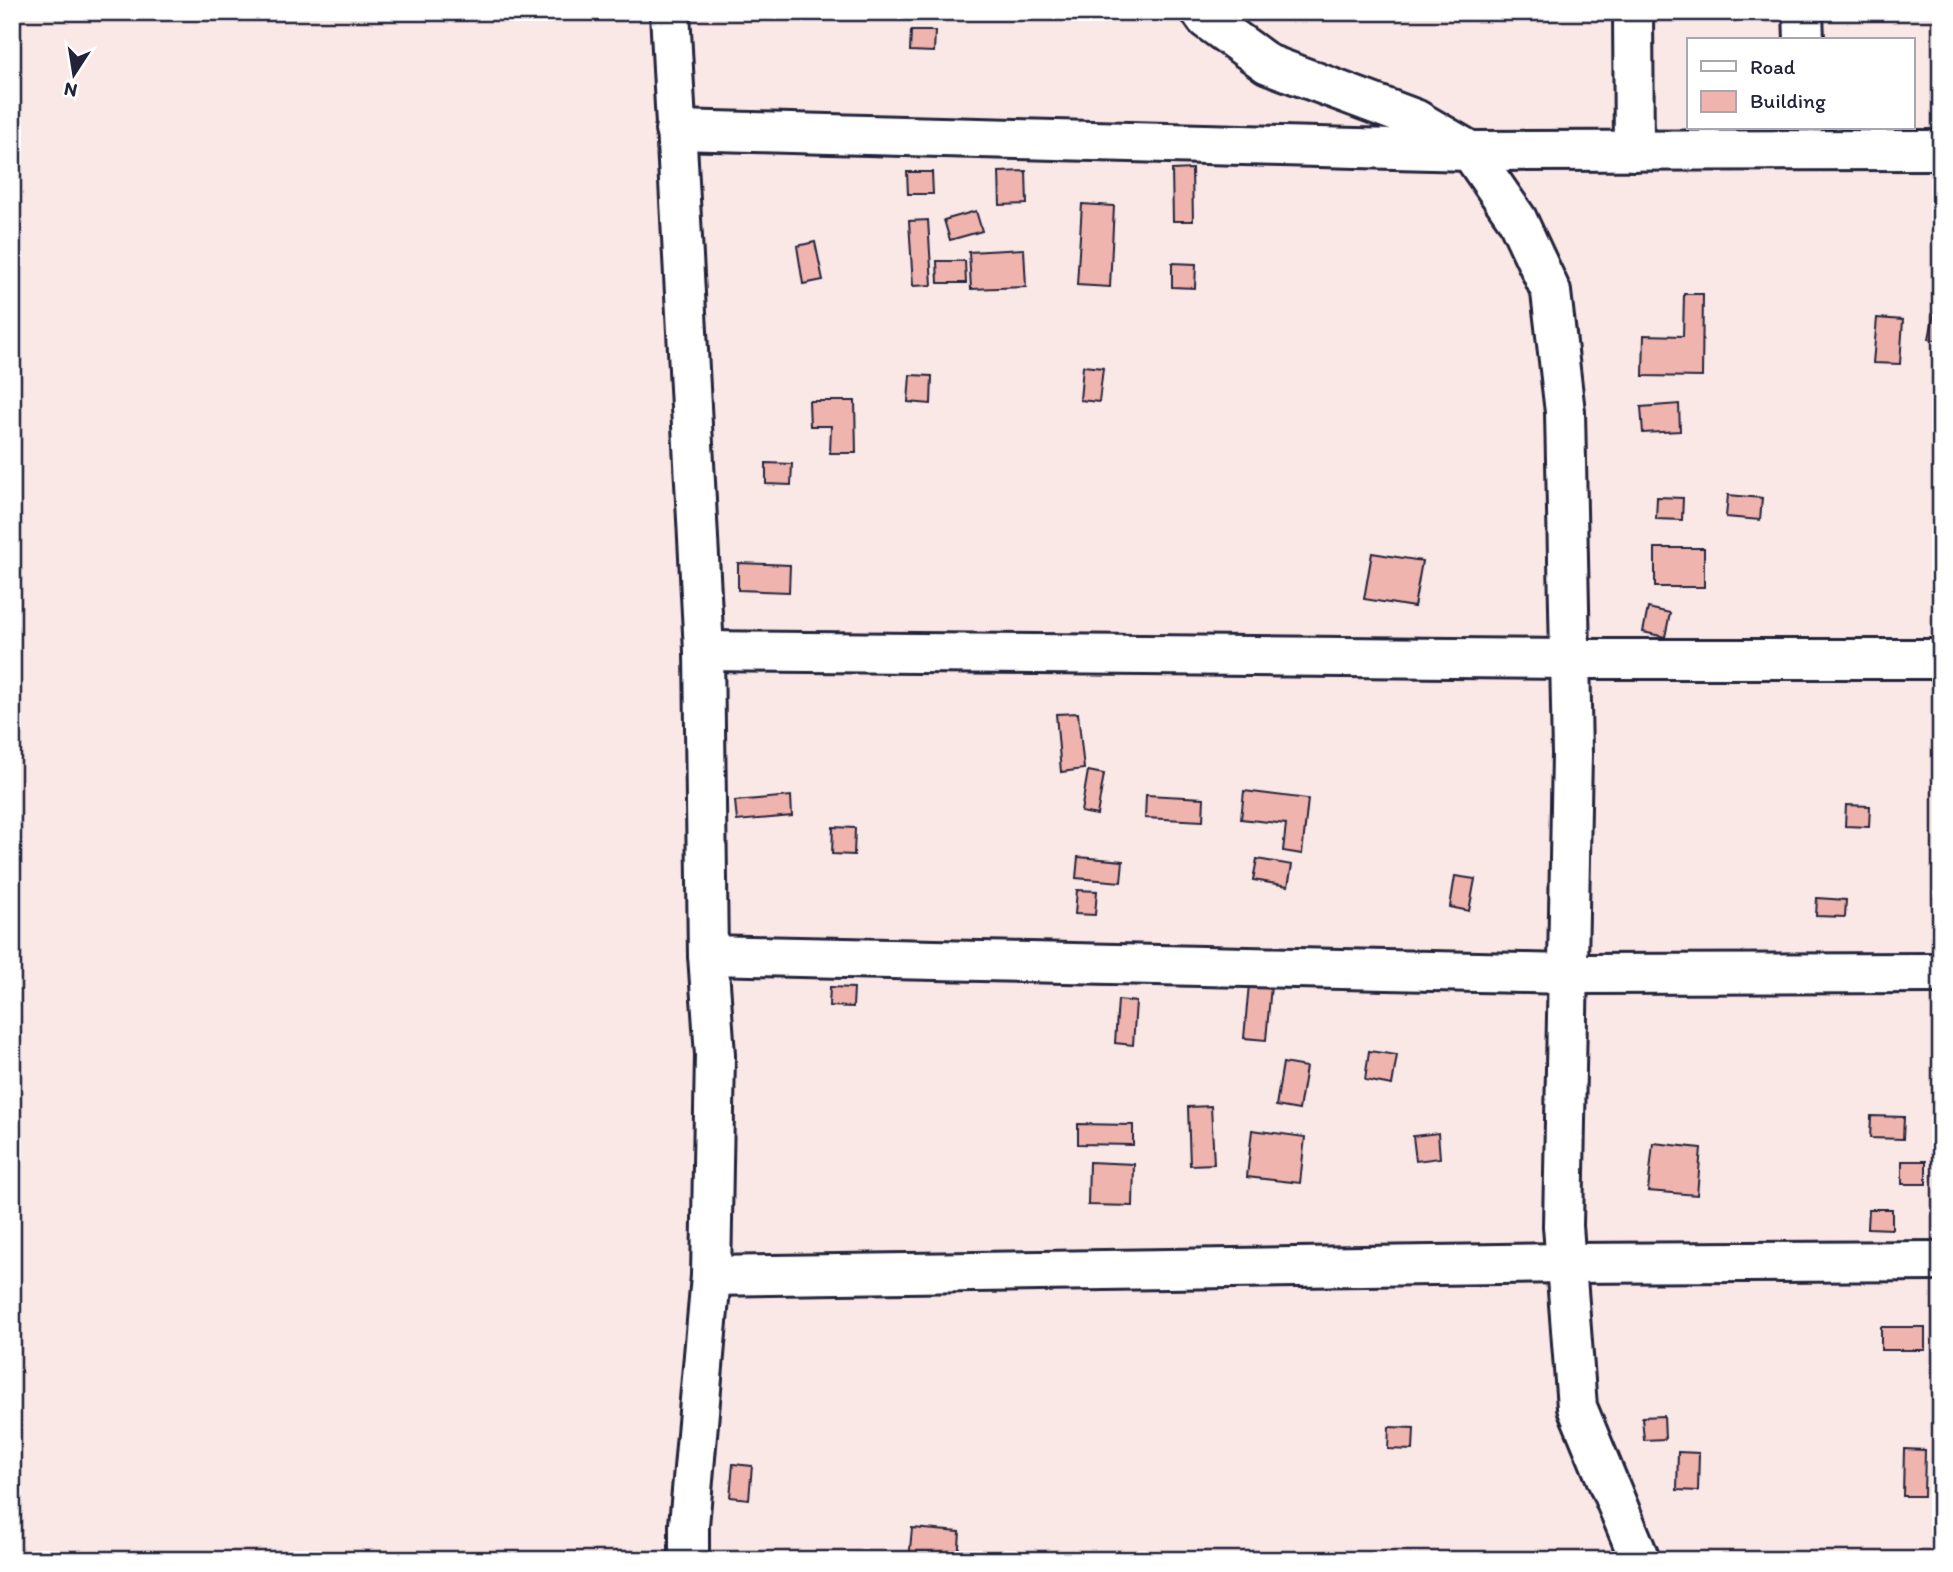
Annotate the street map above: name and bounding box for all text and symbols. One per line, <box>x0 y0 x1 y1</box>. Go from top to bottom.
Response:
north arrow <box>38 38 108 108</box>
legend <box>1687 38 1914 130</box>
text: Road <box>1750 54 1796 79</box>
text: N <box>62 78 79 103</box>
text: Building <box>1750 88 1826 113</box>

